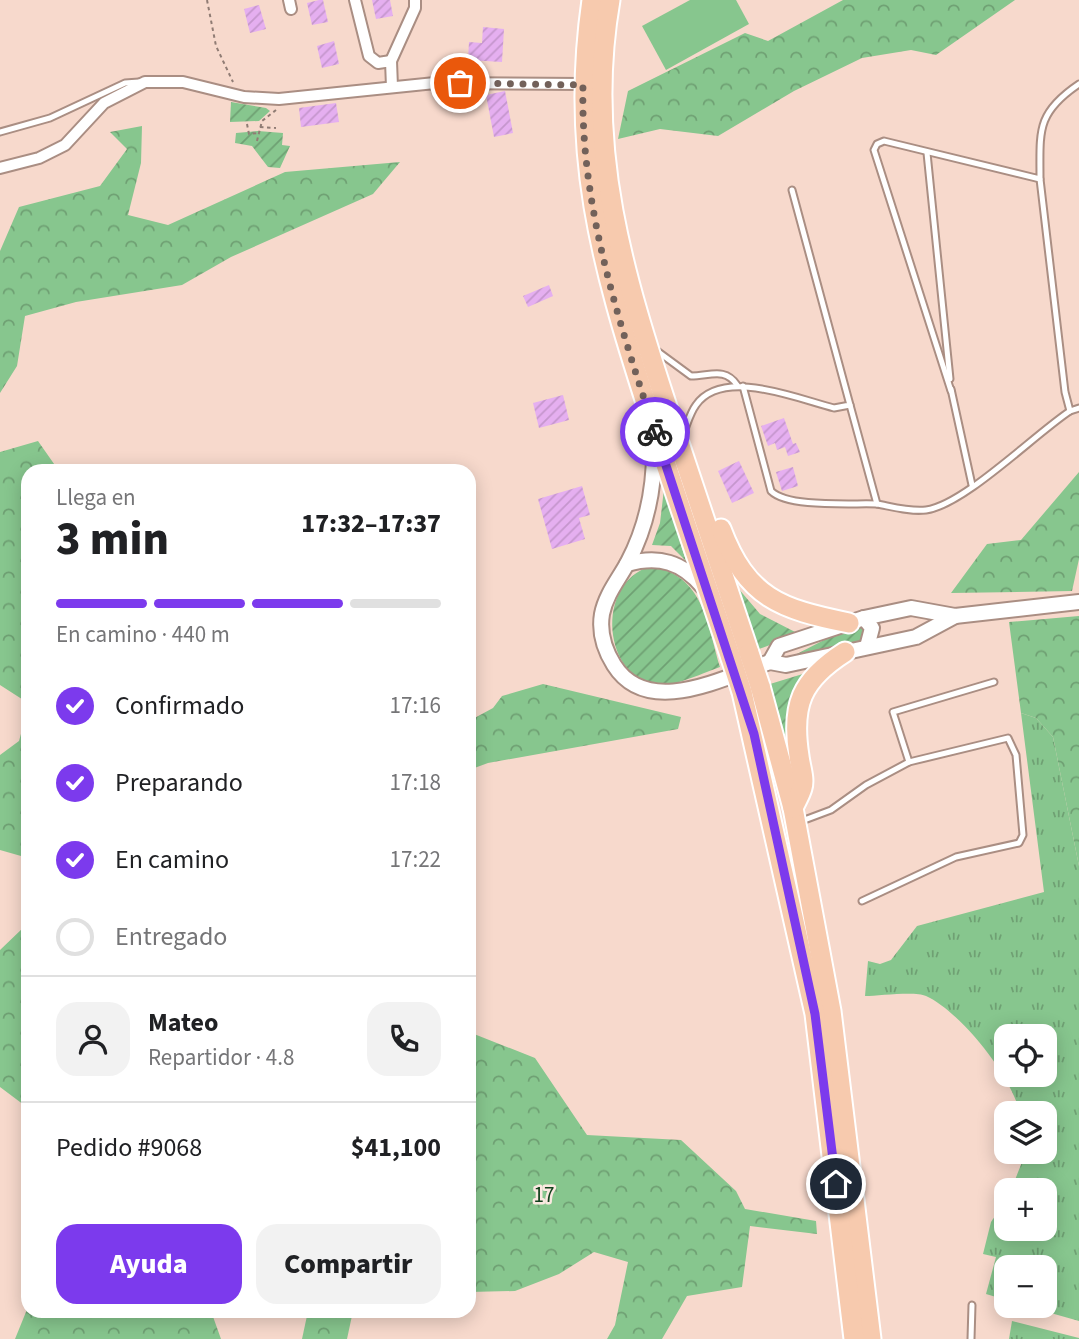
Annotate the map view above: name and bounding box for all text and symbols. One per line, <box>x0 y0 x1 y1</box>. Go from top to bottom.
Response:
pin <box>430 53 490 113</box>
icon: bag <box>441 64 479 102</box>
courier <box>620 397 690 467</box>
icon: bike <box>636 413 674 451</box>
text: Llega en <box>56 481 136 514</box>
text: 17:32–17:37 <box>301 505 441 542</box>
text: 3 min <box>56 507 169 572</box>
text: En camino · 440 m <box>56 618 230 651</box>
icon: check <box>56 687 94 725</box>
text: Confirmado <box>115 687 244 724</box>
text: 17:16 <box>390 689 441 722</box>
icon: check <box>56 764 94 802</box>
text: Preparando <box>115 764 243 801</box>
text: 17:18 <box>390 766 441 799</box>
icon: check <box>56 841 94 879</box>
text: En camino <box>115 841 229 878</box>
text: 17:22 <box>390 843 441 876</box>
text: Entregado <box>115 918 227 955</box>
button: person <box>56 1002 130 1076</box>
button: phone <box>367 1002 441 1076</box>
text: Mateo <box>148 1004 218 1041</box>
map controls <box>994 1024 1057 1318</box>
button: locate <box>994 1024 1057 1087</box>
text: Repartidor · 4.8 <box>148 1041 294 1074</box>
button: layers <box>994 1101 1057 1164</box>
text: Pedido #9068 <box>56 1129 202 1166</box>
text: $41,100 <box>351 1129 441 1166</box>
pin <box>806 1154 866 1214</box>
icon: home <box>817 1165 855 1203</box>
button: + <box>994 1178 1057 1241</box>
park label: 17 <box>534 1180 554 1210</box>
button: Ayuda <box>56 1224 242 1304</box>
button: Compartir <box>256 1224 441 1304</box>
button: − <box>994 1255 1057 1318</box>

